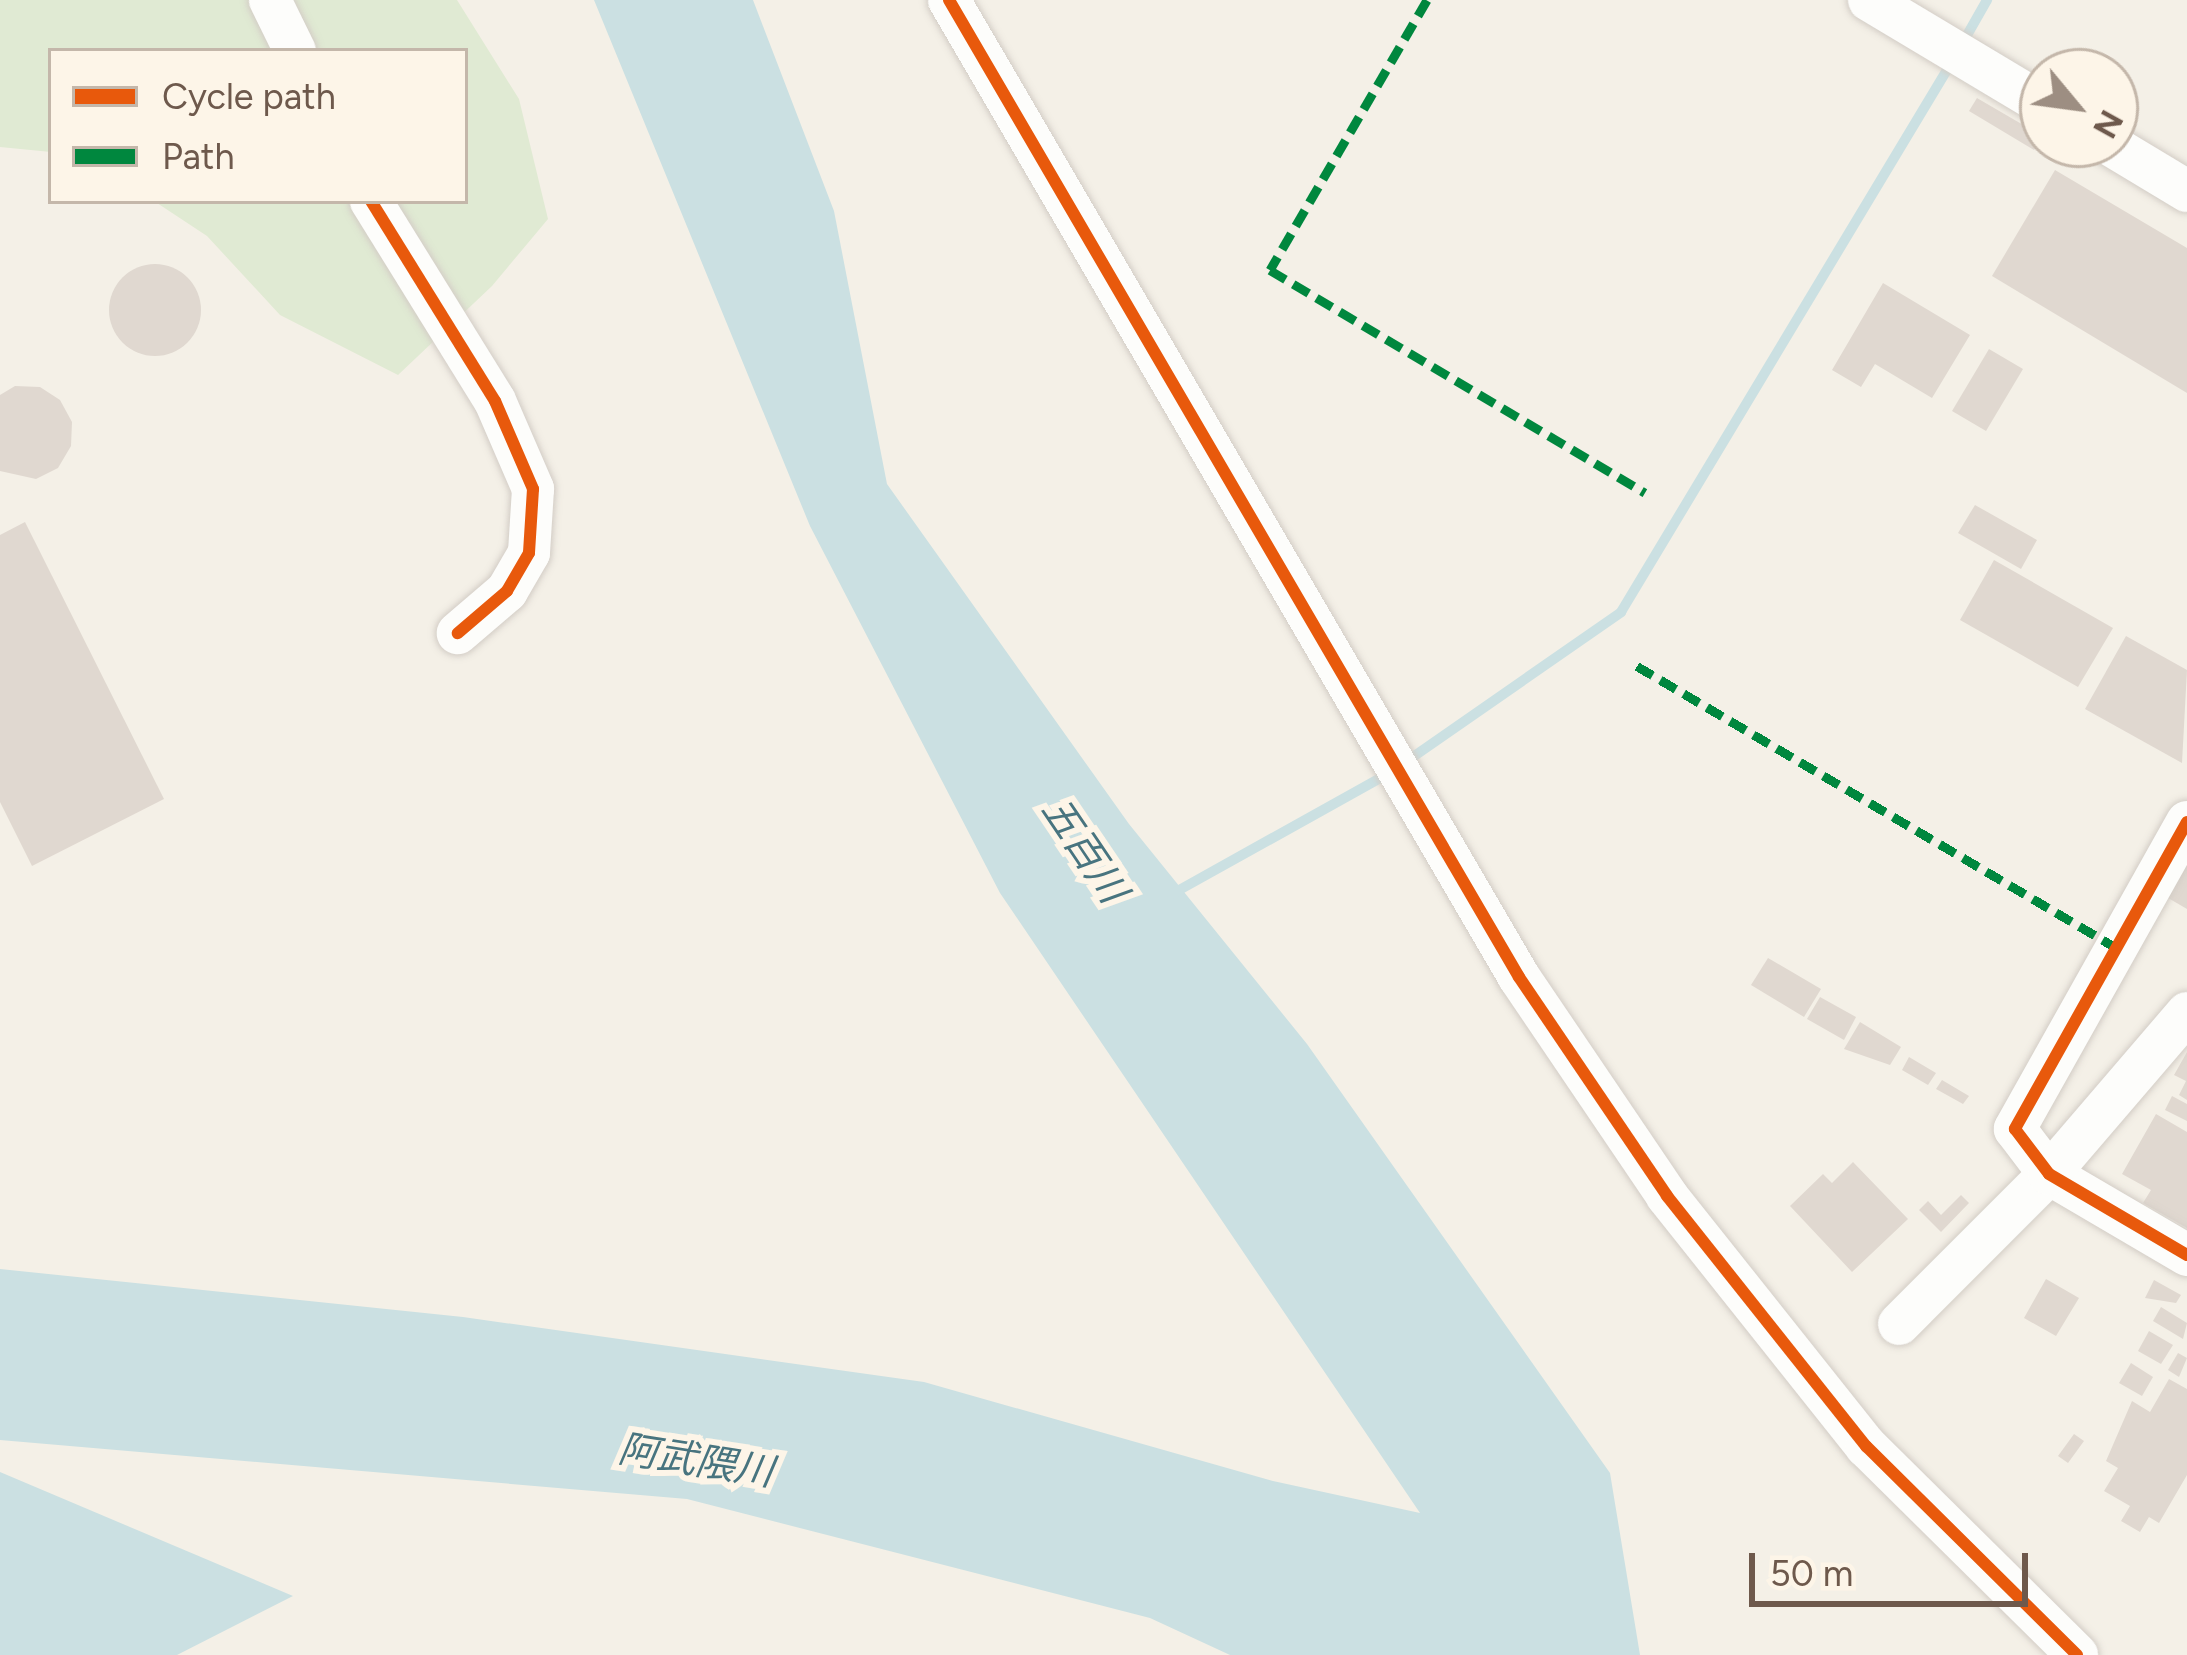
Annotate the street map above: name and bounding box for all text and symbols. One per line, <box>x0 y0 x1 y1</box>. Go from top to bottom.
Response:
legend <box>48 48 468 204</box>
north arrow <box>2019 48 2139 168</box>
text: Cycle path <box>162 75 336 118</box>
text: N <box>2085 104 2132 145</box>
text: Path <box>162 135 235 178</box>
water label: 五百川 <box>1032 788 1136 912</box>
water label: 阿武隈川 <box>615 1426 777 1496</box>
scale bar <box>1755 1529 2034 1603</box>
text: 50 m <box>1770 1552 1853 1595</box>

